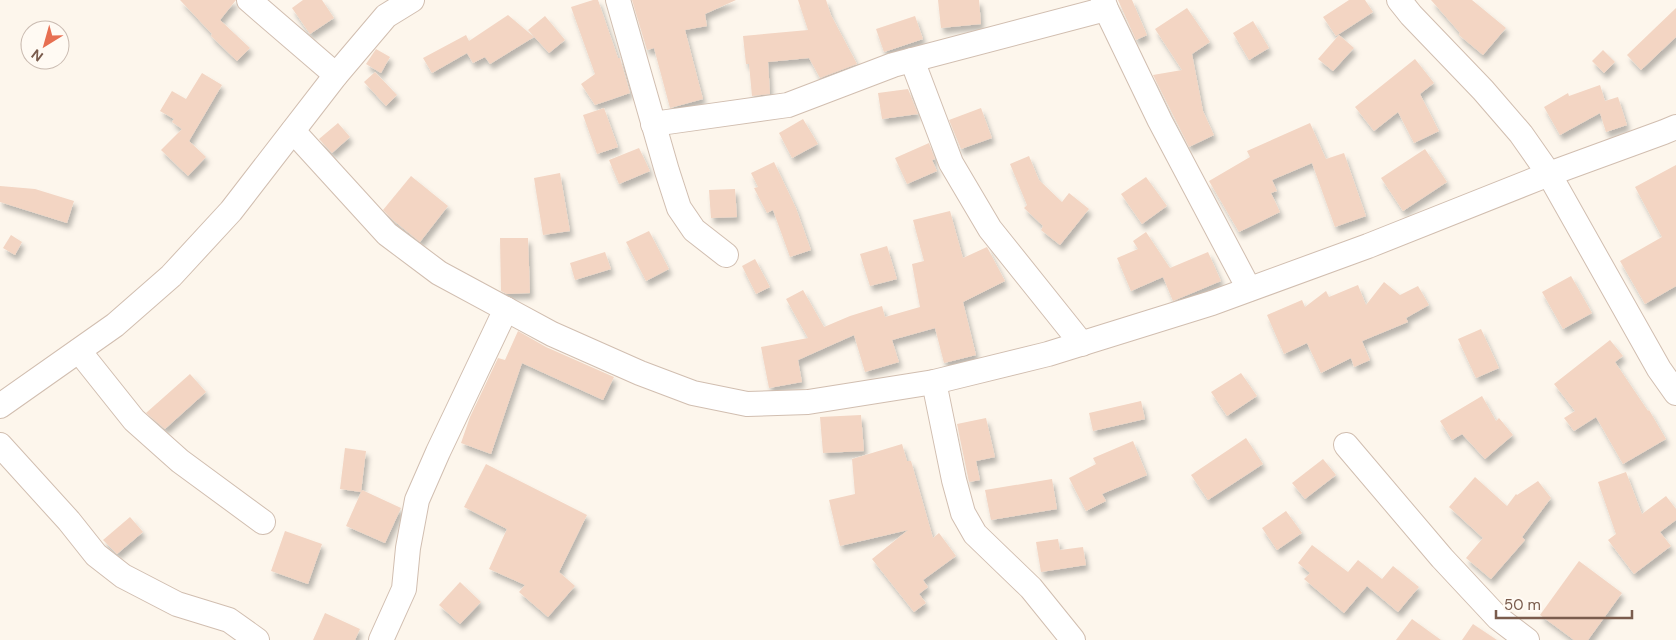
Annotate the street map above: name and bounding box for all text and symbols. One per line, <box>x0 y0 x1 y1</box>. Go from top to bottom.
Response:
north arrow <box>20 20 70 70</box>
text: N <box>28 45 47 66</box>
scale bar <box>1496 588 1632 620</box>
text: 50 m <box>1504 595 1541 615</box>

